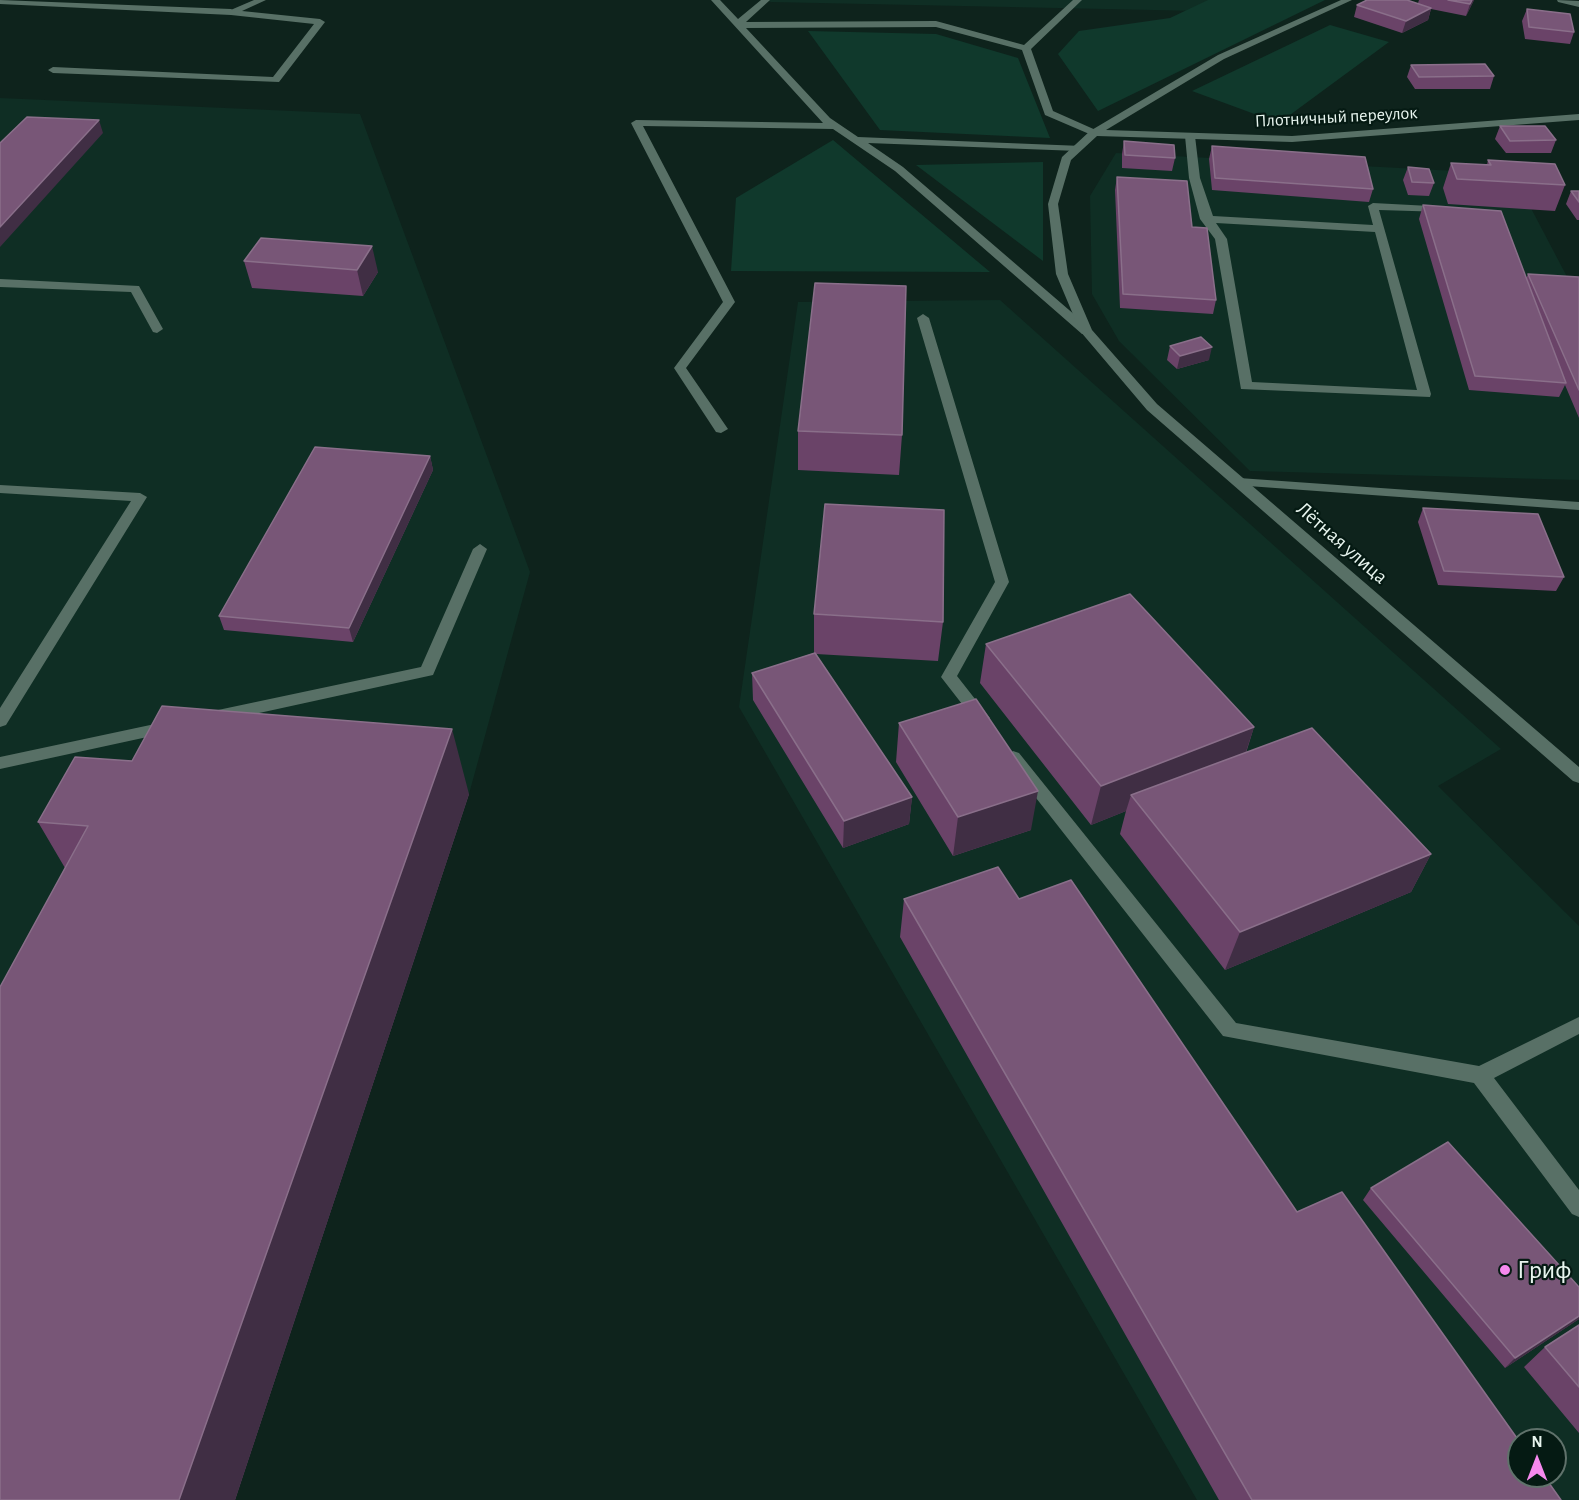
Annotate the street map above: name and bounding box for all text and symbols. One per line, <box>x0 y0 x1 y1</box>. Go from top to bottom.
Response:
street label: Плотничный переулок <box>1254 102 1418 132</box>
street label: Лётная улица <box>1291 496 1393 590</box>
place label: Гриф <box>1517 1254 1571 1286</box>
marker: Гриф <box>1498 1263 1512 1277</box>
north arrow <box>1507 1428 1567 1488</box>
text: N <box>1531 1434 1543 1450</box>

